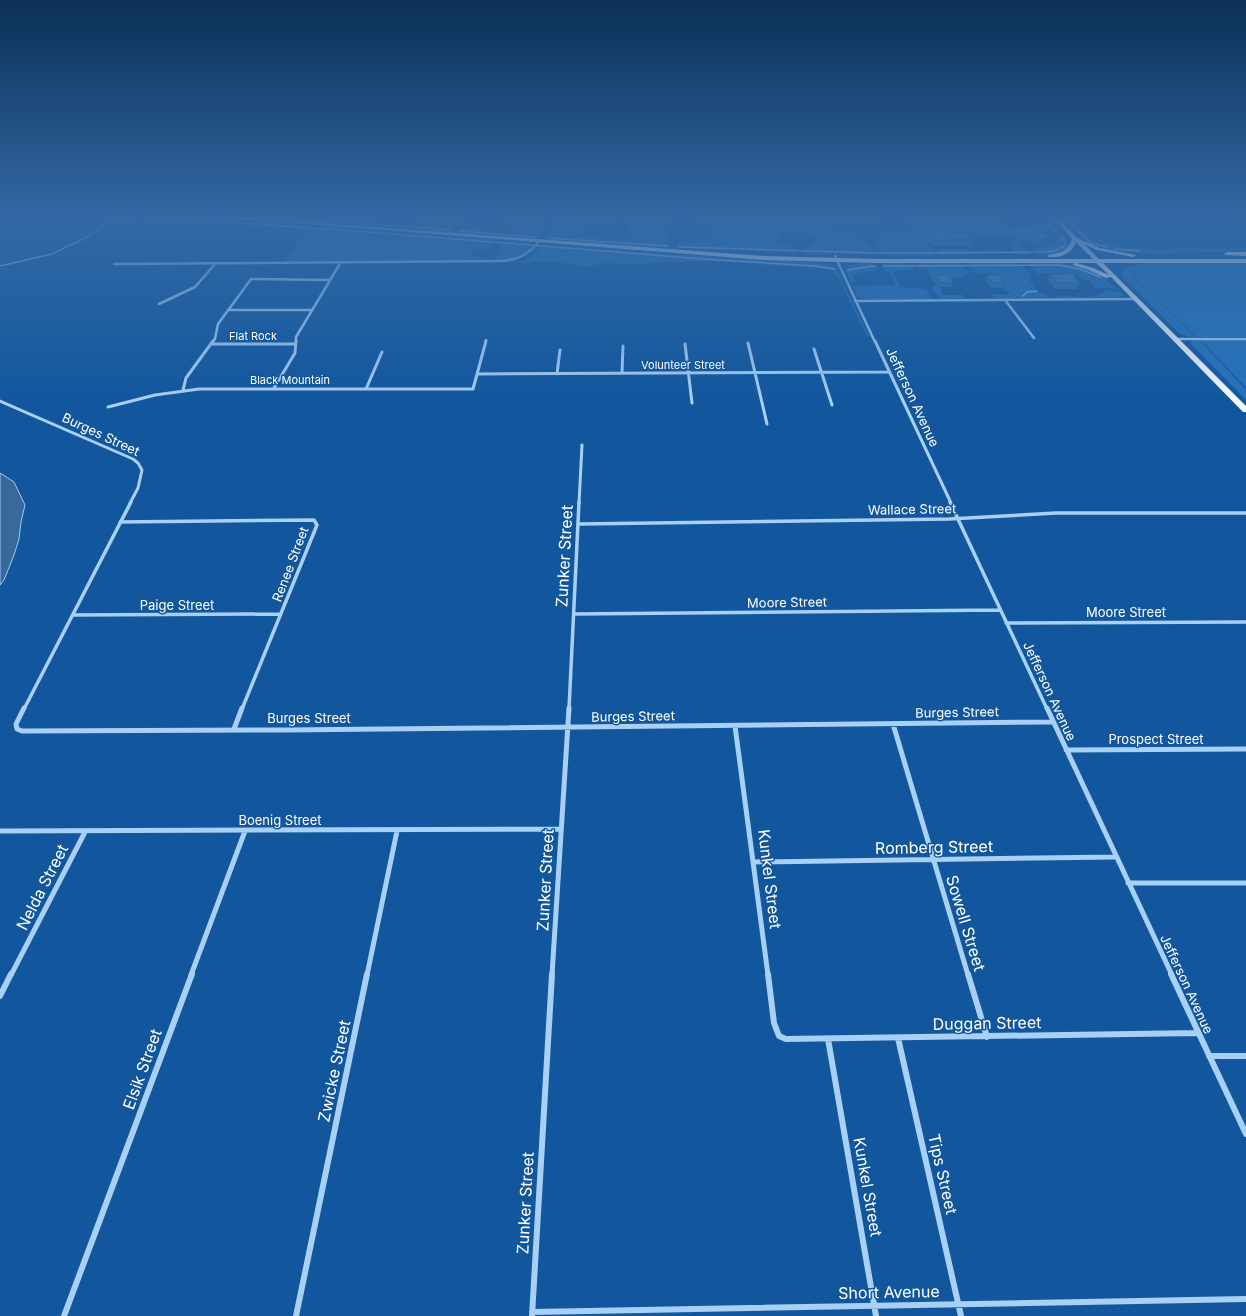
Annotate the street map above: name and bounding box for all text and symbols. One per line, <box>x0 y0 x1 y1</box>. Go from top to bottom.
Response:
street label: Flat Rock <box>229 329 277 343</box>
street label: Jefferson Avenue <box>883 345 943 449</box>
street label: Volunteer Street <box>641 358 725 372</box>
street label: Black Mountain <box>250 373 330 387</box>
street label: Burges Street <box>60 409 142 459</box>
street label: Wallace Street <box>868 500 956 518</box>
street label: Zunker Street <box>551 504 577 608</box>
street label: Renee Street <box>268 524 312 604</box>
street label: Moore Street <box>747 593 827 611</box>
street label: Paige Street <box>140 597 214 613</box>
street label: Moore Street <box>1086 604 1166 620</box>
street label: Jefferson Avenue <box>1020 639 1080 743</box>
street label: Burges Street <box>915 703 999 721</box>
street label: Burges Street <box>591 707 675 725</box>
street label: Burges Street <box>267 710 351 726</box>
street label: Prospect Street <box>1108 731 1204 747</box>
street label: Boenig Street <box>238 812 322 828</box>
street label: Zunker Street <box>532 828 558 932</box>
street label: Kunkel Street <box>754 828 786 930</box>
street label: Romberg Street <box>875 836 993 858</box>
street label: Nelda Street <box>12 841 72 933</box>
street label: Sowell Street <box>942 873 990 973</box>
street label: Jefferson Avenue <box>1157 932 1217 1036</box>
street label: Duggan Street <box>932 1012 1042 1034</box>
street label: Zwicke Street <box>313 1018 355 1124</box>
street label: Elsik Street <box>118 1026 166 1112</box>
street label: Tips Street <box>924 1132 962 1216</box>
street label: Kunkel Street <box>849 1136 887 1238</box>
street label: Zunker Street <box>512 1151 538 1255</box>
street label: Short Avenue <box>838 1281 940 1303</box>

